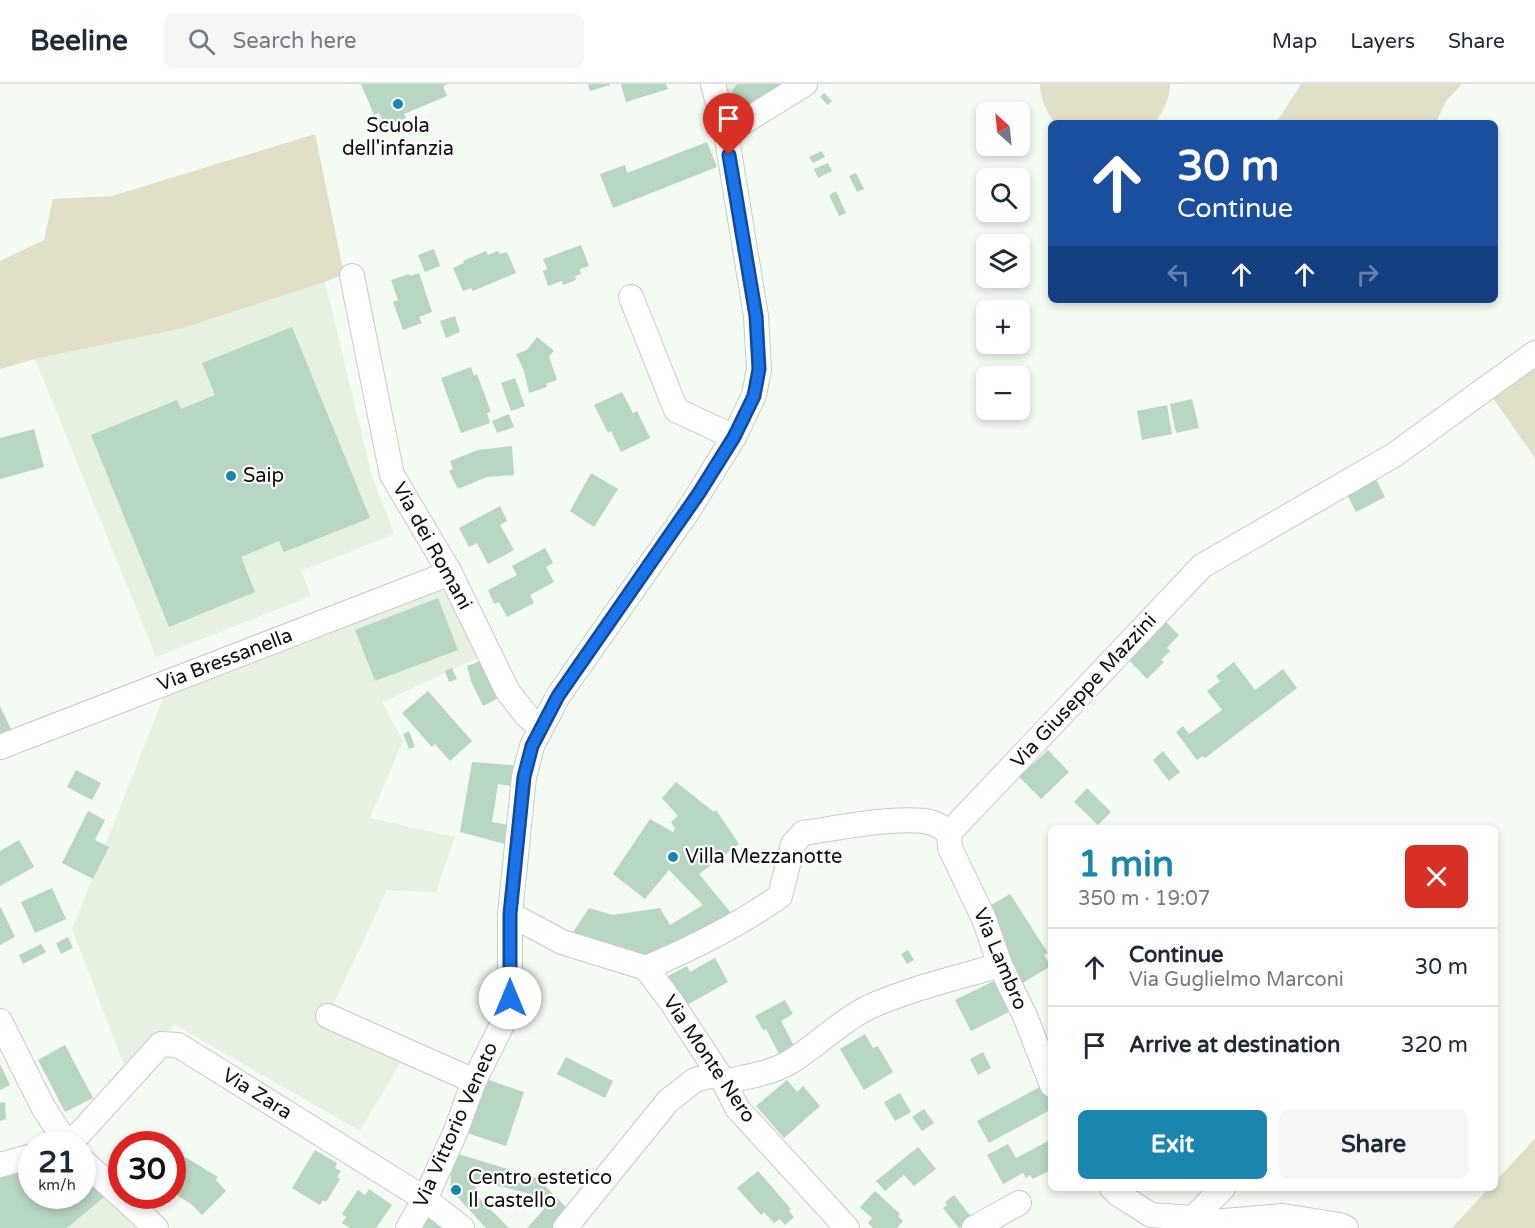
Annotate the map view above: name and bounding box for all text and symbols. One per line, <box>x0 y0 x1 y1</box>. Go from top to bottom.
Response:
search box <box>164 14 584 68</box>
text: Beeline <box>30 24 128 58</box>
icon: search <box>185 25 218 58</box>
text: Search here <box>233 28 357 54</box>
text: Map <box>1272 29 1317 54</box>
text: Layers <box>1350 29 1415 54</box>
text: Share <box>1448 29 1505 54</box>
pin <box>703 93 754 155</box>
marker: Scuola dell'infanzia <box>391 97 405 111</box>
icon: arrive <box>712 102 745 135</box>
north arrow <box>976 102 1030 156</box>
map controls <box>976 102 1030 420</box>
place label: Scuola dell'infanzia <box>342 114 454 161</box>
text: 30 m <box>1177 141 1279 192</box>
icon: ahead <box>1078 144 1156 222</box>
button: search <box>976 168 1030 222</box>
text: Continue <box>1177 192 1293 225</box>
button: layers <box>976 234 1030 288</box>
icon: left <box>1162 258 1195 291</box>
icon: ahead <box>1225 258 1258 291</box>
icon: ahead <box>1288 258 1321 291</box>
icon: right <box>1351 258 1384 291</box>
button: + <box>976 300 1030 354</box>
button: − <box>976 366 1030 420</box>
place label: Saip <box>243 464 284 488</box>
marker: Saip <box>224 469 238 483</box>
street label: Via dei Romani <box>387 478 477 614</box>
street label: Via Giuseppe Mazzini <box>1006 609 1162 773</box>
street label: Via Bressanella <box>154 623 296 697</box>
text: 1 min <box>1078 843 1174 886</box>
place label: Villa Mezzanotte <box>685 845 842 869</box>
button: close <box>1405 845 1468 908</box>
marker: Villa Mezzanotte <box>666 850 680 864</box>
text: 350 m · 19:07 <box>1078 887 1210 911</box>
street label: Via Lambro <box>968 904 1032 1014</box>
text: Continue <box>1129 942 1224 968</box>
icon: ahead <box>1078 951 1111 984</box>
text: 30 m <box>1414 954 1468 980</box>
position arrow <box>478 966 542 1030</box>
text: Via Guglielmo Marconi <box>1129 968 1344 992</box>
street label: Via Monte Nero <box>657 991 761 1127</box>
icon: arrive <box>1078 1029 1111 1062</box>
text: Arrive at destination <box>1129 1032 1340 1058</box>
text: 320 m <box>1401 1032 1468 1058</box>
street label: Via Vittorio Veneto <box>409 1039 503 1211</box>
street label: Via Zara <box>218 1063 296 1125</box>
button: Exit <box>1078 1110 1267 1179</box>
button: Share <box>1279 1110 1468 1179</box>
speed limit sign: 30 <box>108 1131 186 1209</box>
text: 21 <box>38 1144 76 1181</box>
place label: Centro estetico Il castello <box>468 1166 612 1213</box>
text: km/h <box>38 1176 76 1194</box>
marker: Centro estetico Il castello <box>449 1183 463 1197</box>

